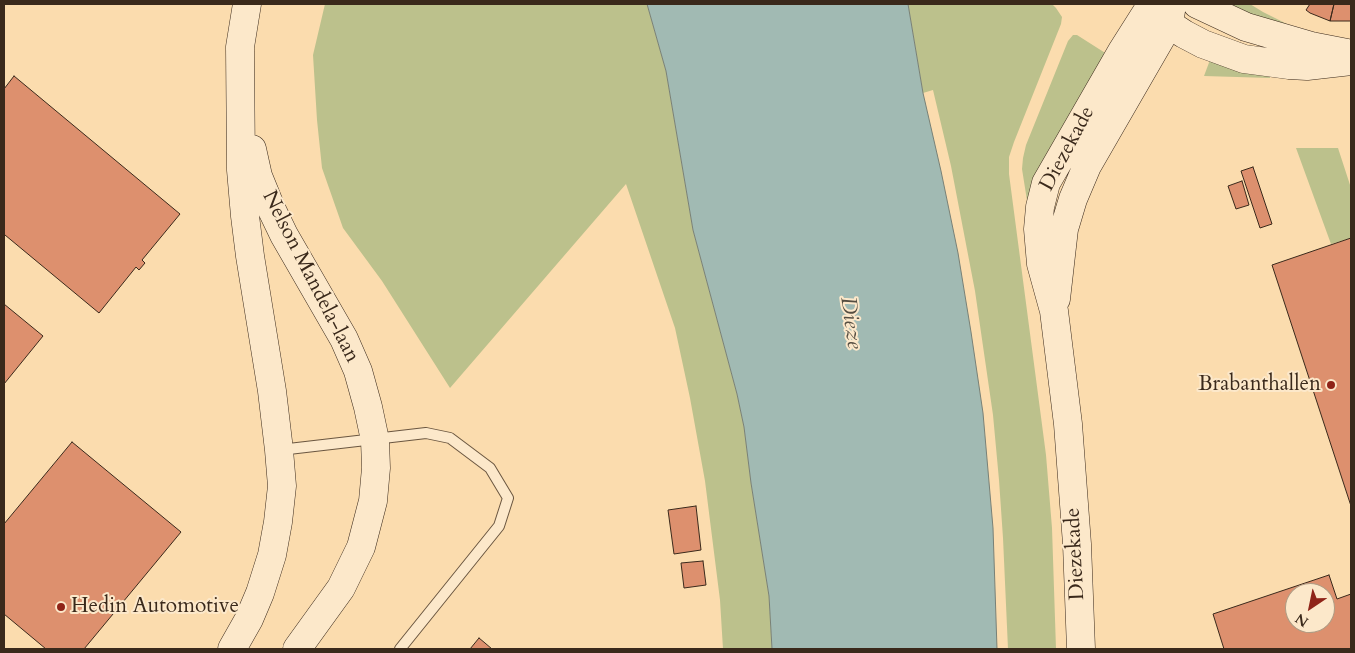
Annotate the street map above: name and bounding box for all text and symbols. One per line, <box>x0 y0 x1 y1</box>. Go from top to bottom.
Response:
street label: Diezekade <box>1035 102 1101 196</box>
street label: Nelson Mandela-laan <box>256 187 364 367</box>
water label: Dieze <box>833 295 867 351</box>
place label: Brabanthallen <box>1198 372 1321 398</box>
marker: Brabanthallen <box>1325 379 1337 391</box>
street label: Diezekade <box>1061 507 1091 601</box>
north arrow <box>1285 583 1335 633</box>
place label: Hedin Automotive <box>71 594 239 620</box>
marker: Hedin Automotive <box>55 601 67 613</box>
text: N <box>1292 609 1312 631</box>

